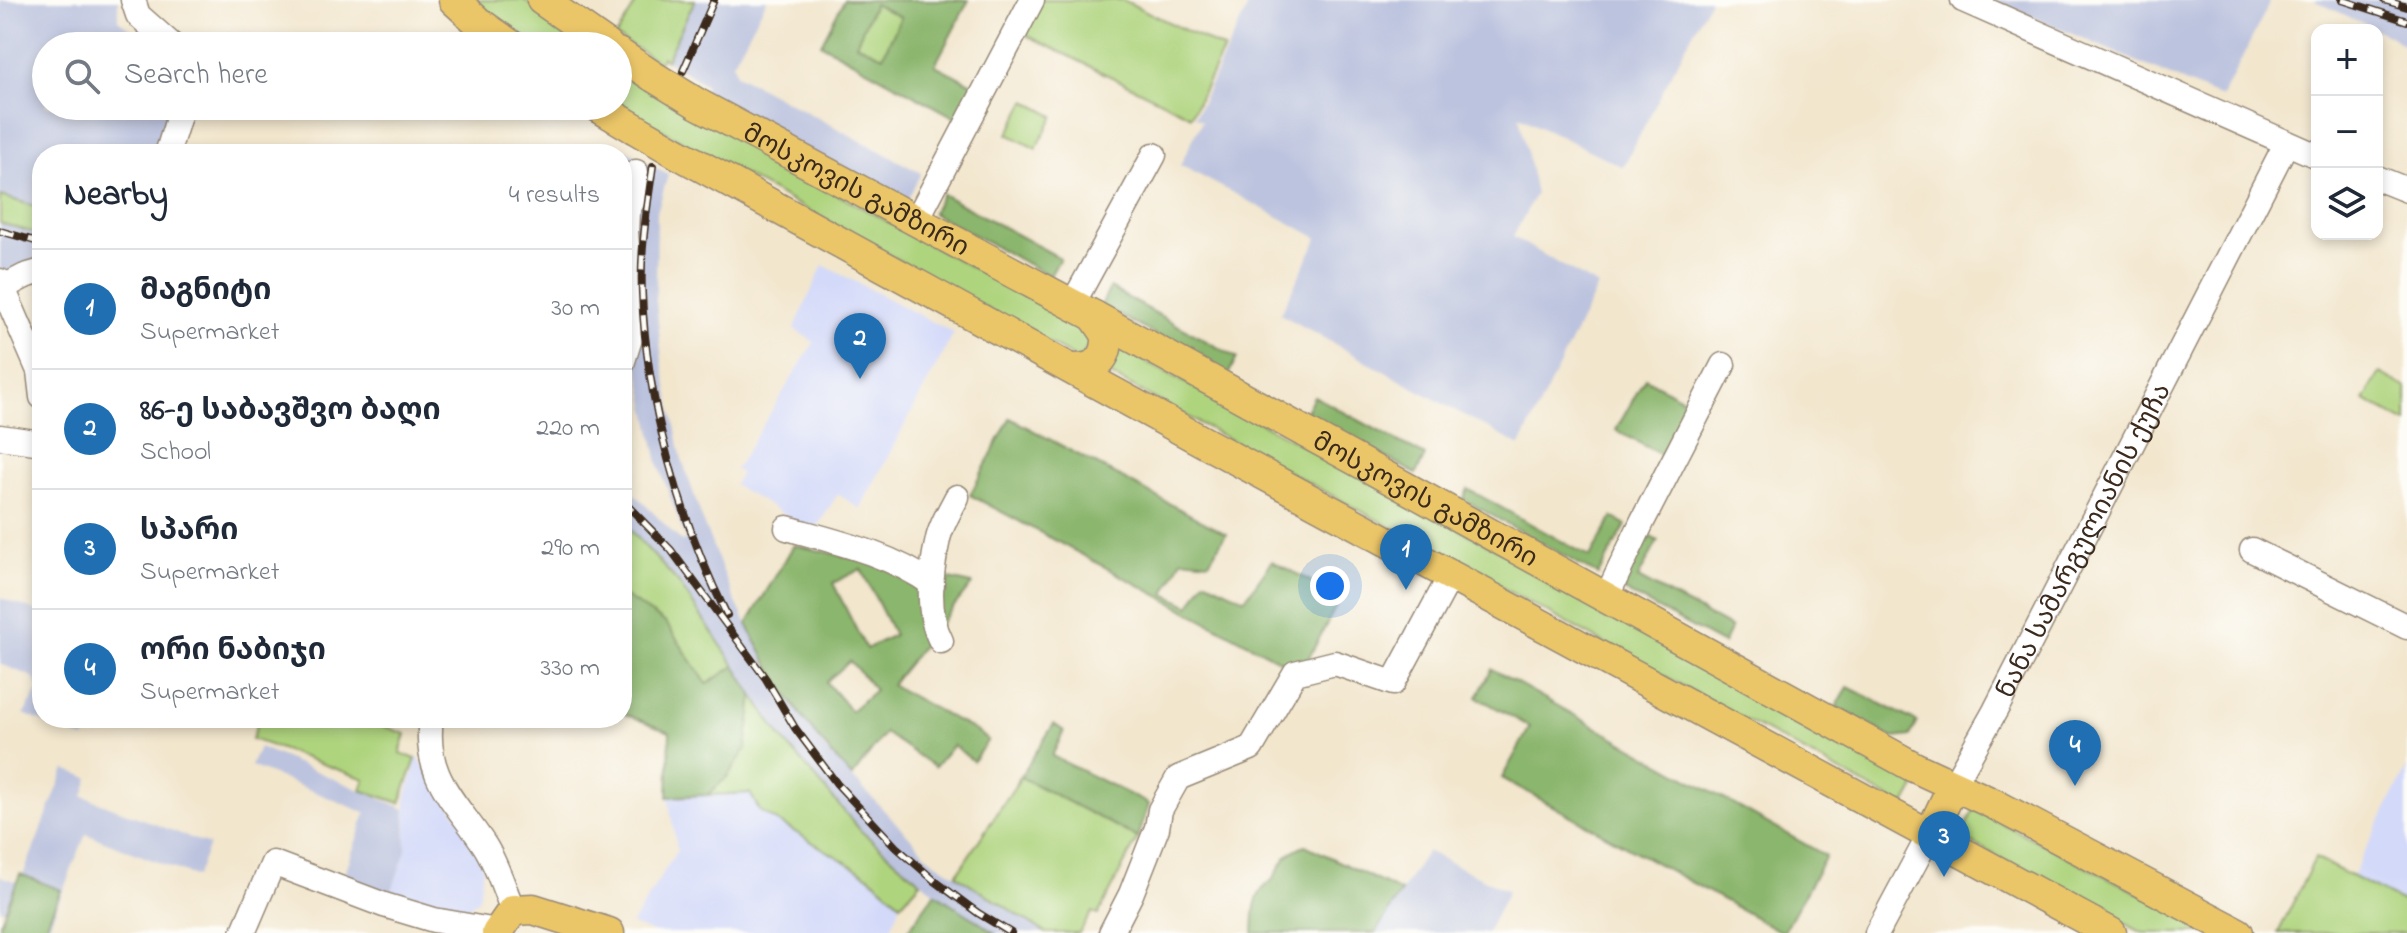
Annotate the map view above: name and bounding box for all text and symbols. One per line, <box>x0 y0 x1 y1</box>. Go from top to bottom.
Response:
map controls <box>2311 24 2383 240</box>
button: + <box>2311 24 2383 96</box>
search box <box>32 32 632 120</box>
icon: search <box>60 54 104 98</box>
text: Search here <box>124 54 268 98</box>
button: − <box>2311 96 2383 168</box>
street label: მოსკოვის გამზირი <box>735 115 975 268</box>
button: layers <box>2311 168 2383 240</box>
text: Nearby <box>64 171 168 221</box>
text: 4 results <box>509 177 600 215</box>
text: მაგნიტი <box>140 270 271 314</box>
text: 1 <box>86 290 94 328</box>
text: 30 m <box>551 290 600 328</box>
pin: 2 <box>834 313 886 379</box>
text: Supermarket <box>140 314 279 352</box>
street label: ნანა სამარგულიანის ქუჩა <box>1989 377 2182 706</box>
text: 86-ე საბავშვო ბაღი <box>140 390 441 434</box>
text: 2 <box>84 410 96 448</box>
text: 220 m <box>536 410 600 448</box>
street label: მოსკოვის გამზირი <box>1305 424 1544 578</box>
text: School <box>140 434 211 472</box>
text: სპარი <box>140 510 238 554</box>
pin: 1 <box>1380 524 1432 590</box>
text: 3 <box>85 530 95 568</box>
text: 290 m <box>541 530 600 568</box>
text: Supermarket <box>140 554 279 592</box>
your location <box>1310 566 1350 606</box>
text: ორი ნაბიჯი <box>140 630 326 674</box>
text: 4 <box>85 650 95 688</box>
text: 330 m <box>541 650 600 688</box>
text: Supermarket <box>140 674 279 712</box>
pin: 4 <box>2049 720 2101 786</box>
pin: 3 <box>1918 811 1970 877</box>

